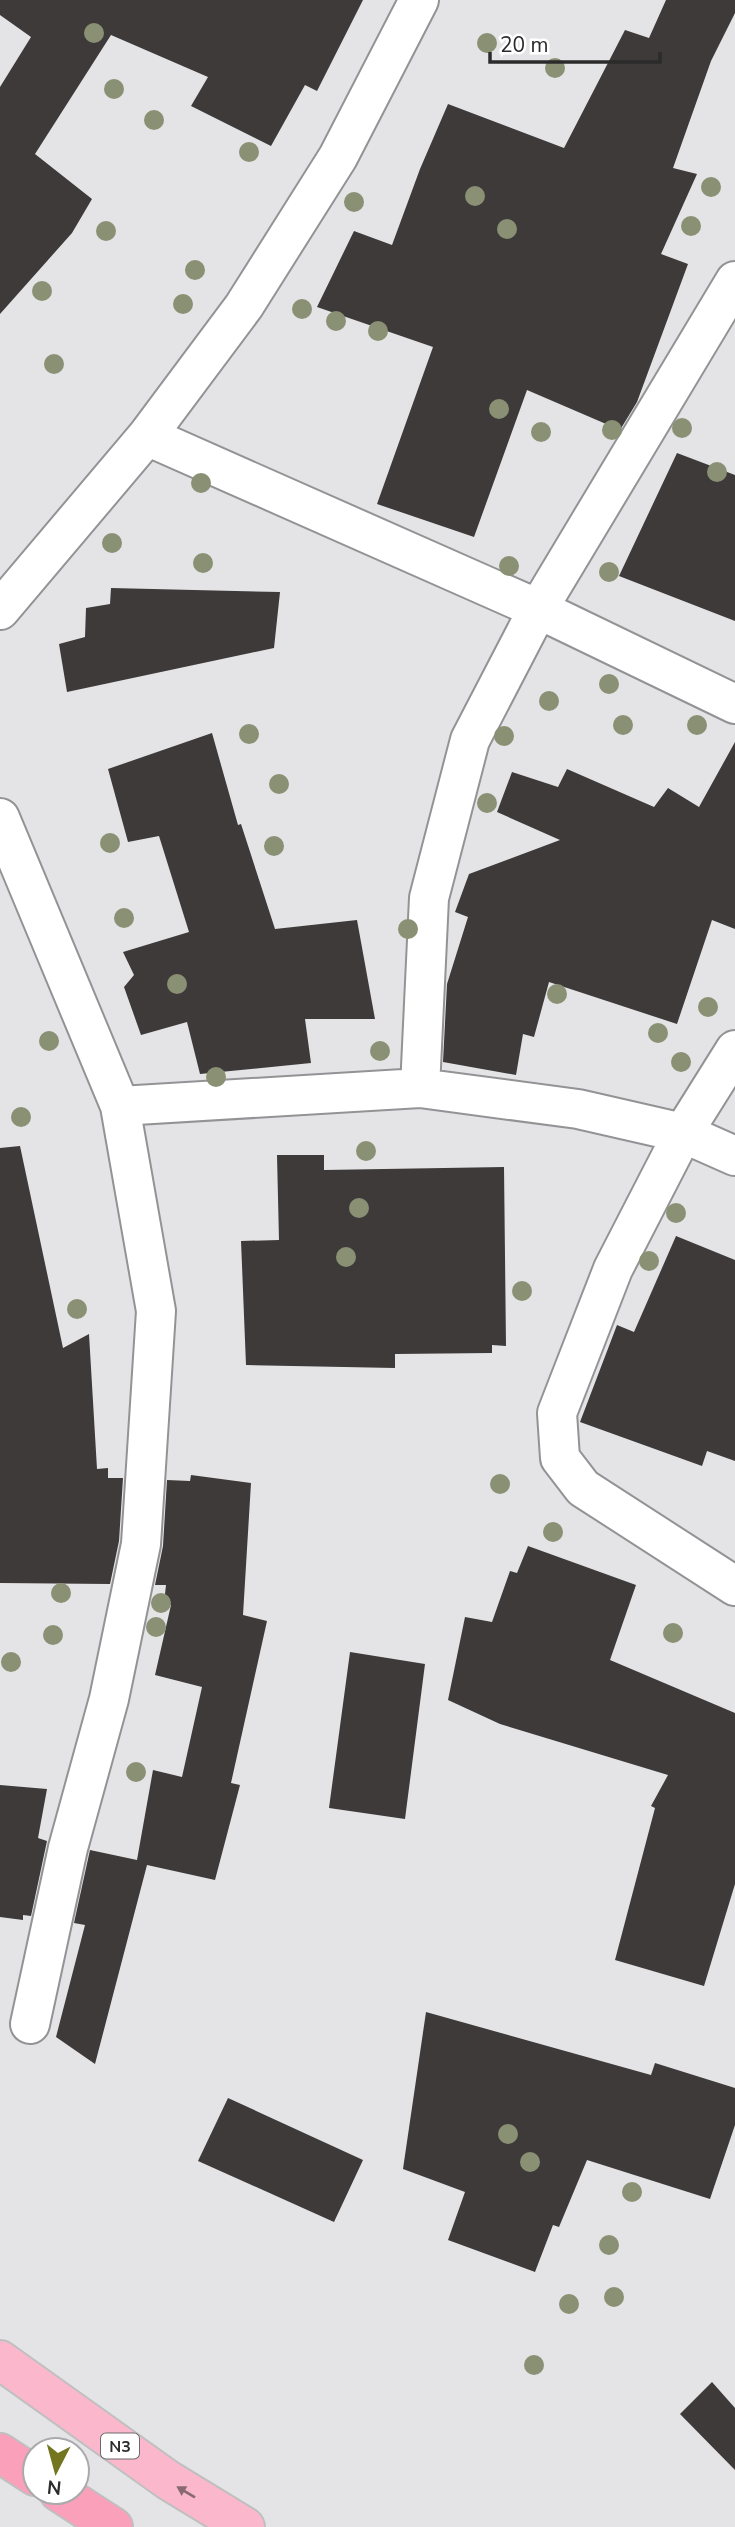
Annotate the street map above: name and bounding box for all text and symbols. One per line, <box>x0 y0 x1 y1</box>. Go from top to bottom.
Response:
scale bar <box>490 21 660 65</box>
text: 20 m <box>500 31 549 59</box>
road number: N3 <box>101 2434 139 2458</box>
north arrow <box>21 2436 91 2506</box>
text: N <box>46 2473 63 2501</box>
one-way arrow <box>177 2485 196 2498</box>

